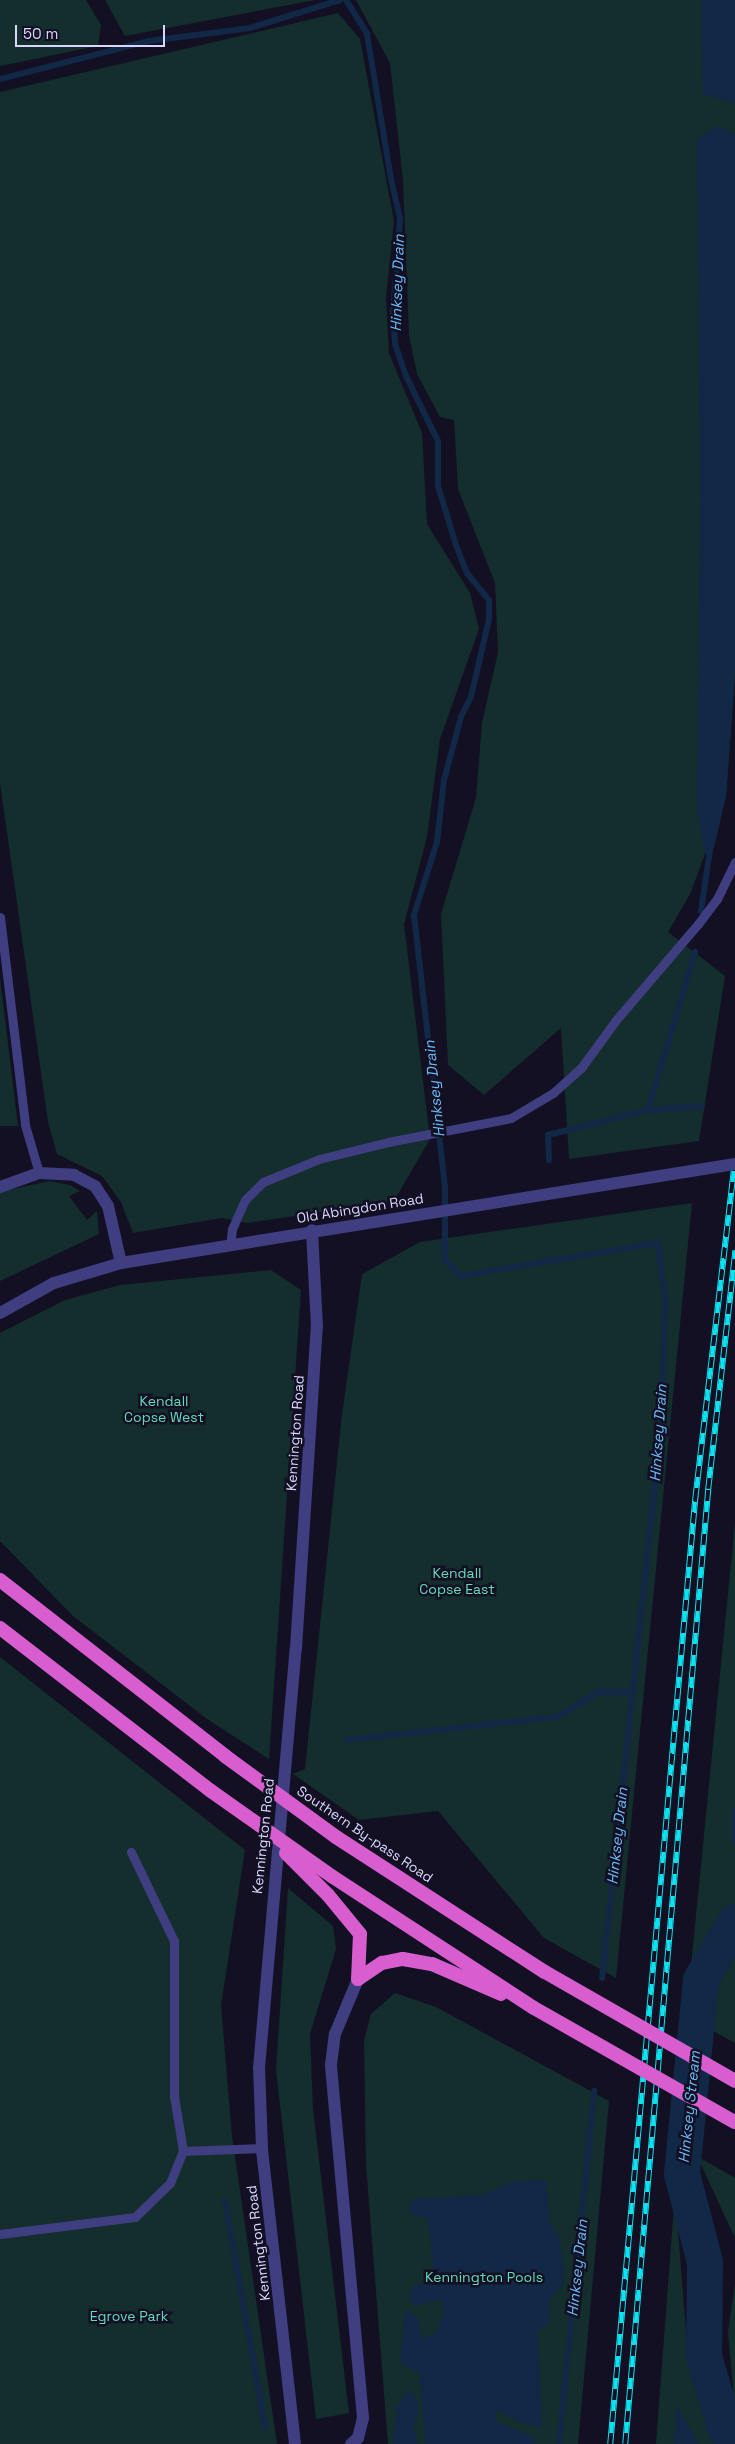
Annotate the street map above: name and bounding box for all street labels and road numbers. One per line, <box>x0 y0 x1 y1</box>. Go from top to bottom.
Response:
street label: Old Abingdon Road <box>295 1190 425 1226</box>
street label: Kennington Road <box>283 1375 307 1491</box>
street label: Kennington Road <box>249 1777 277 1895</box>
street label: Southern By-pass Road <box>294 1782 436 1886</box>
street label: Kennington Road <box>243 2184 273 2302</box>

